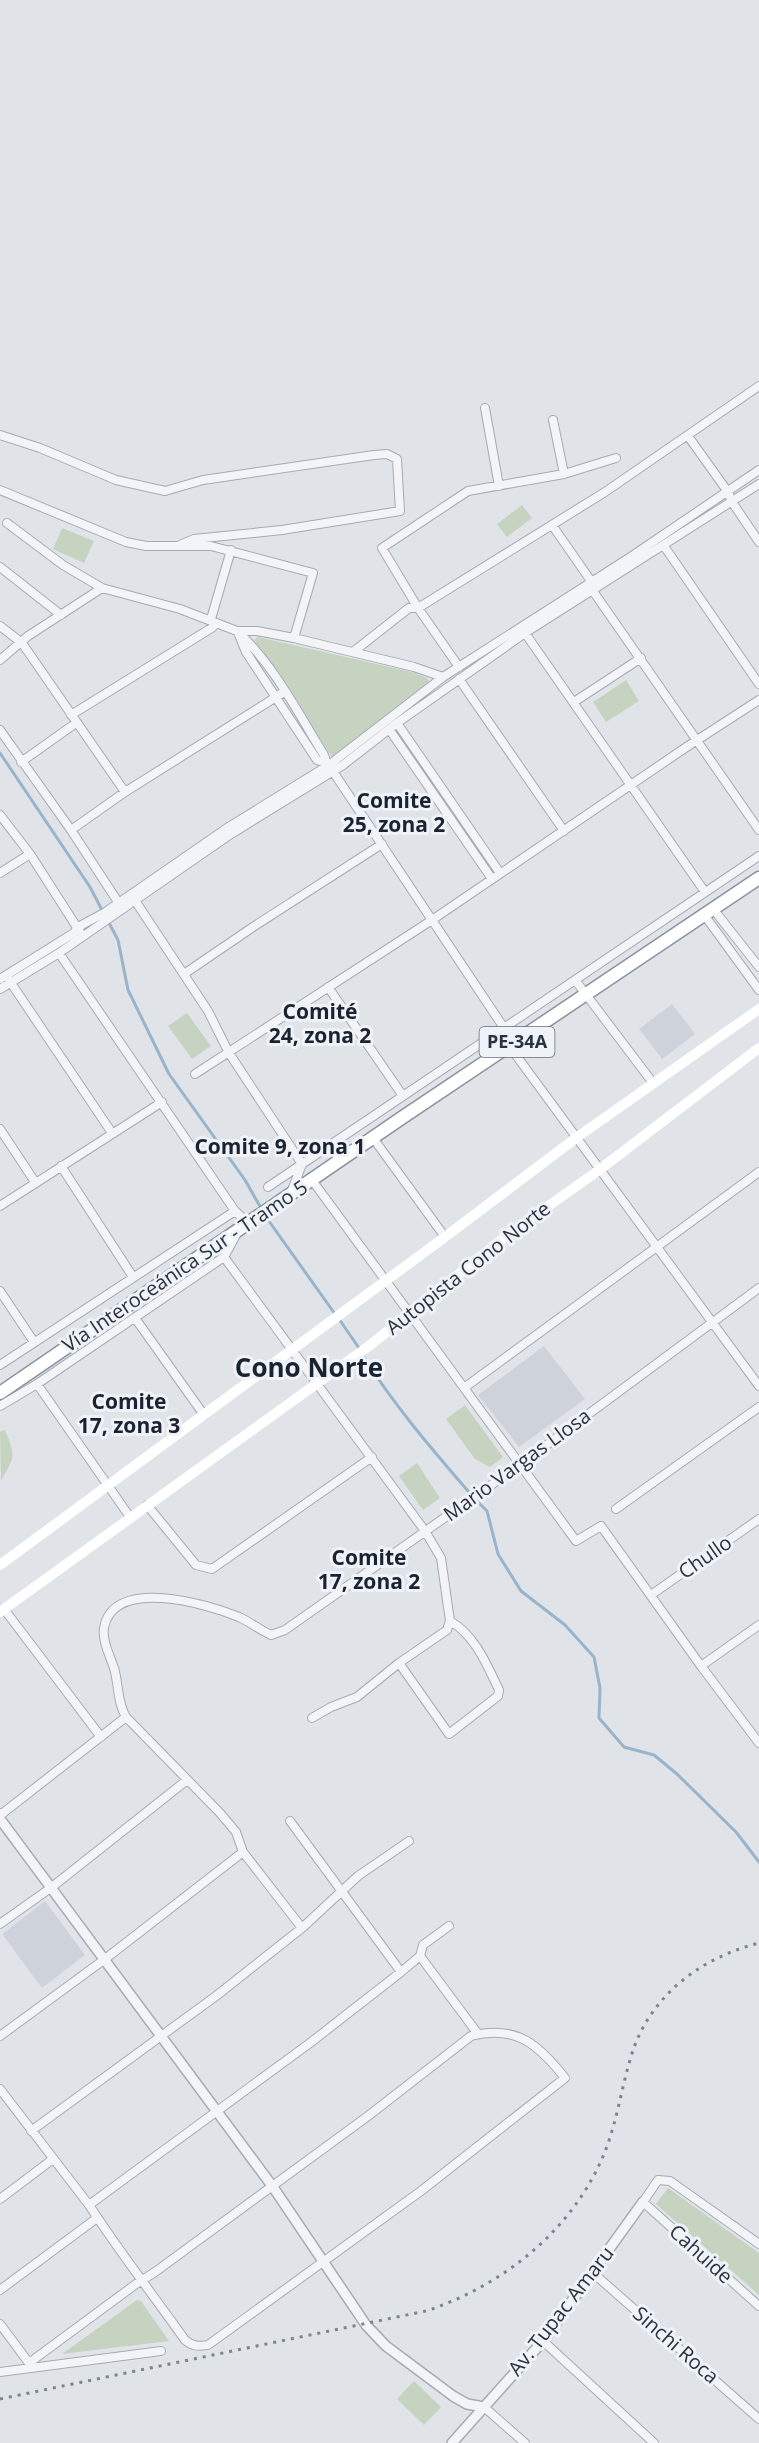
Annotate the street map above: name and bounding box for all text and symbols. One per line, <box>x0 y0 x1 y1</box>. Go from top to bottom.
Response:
district label: Comite 25, zona 2 <box>343 786 445 838</box>
district label: Comité 24, zona 2 <box>269 997 371 1049</box>
road number: PE-34A <box>480 1027 554 1057</box>
district label: Comite 9, zona 1 <box>194 1132 366 1160</box>
street label: Vía Interoceánica Sur - Tramo 5 <box>57 1173 313 1358</box>
street label: Autopista Cono Norte <box>380 1195 556 1340</box>
district label: Cono Norte <box>235 1349 383 1385</box>
district label: Comite 17, zona 3 <box>78 1387 180 1439</box>
street label: Mario Vargas Llosa <box>438 1402 596 1527</box>
street label: Chullo <box>673 1529 737 1585</box>
district label: Comite 17, zona 2 <box>318 1543 420 1595</box>
street label: Cahuide <box>664 2218 739 2289</box>
street label: Av. Tupac Amaru <box>502 2240 620 2381</box>
street label: Sinchi Roca <box>628 2300 725 2389</box>

